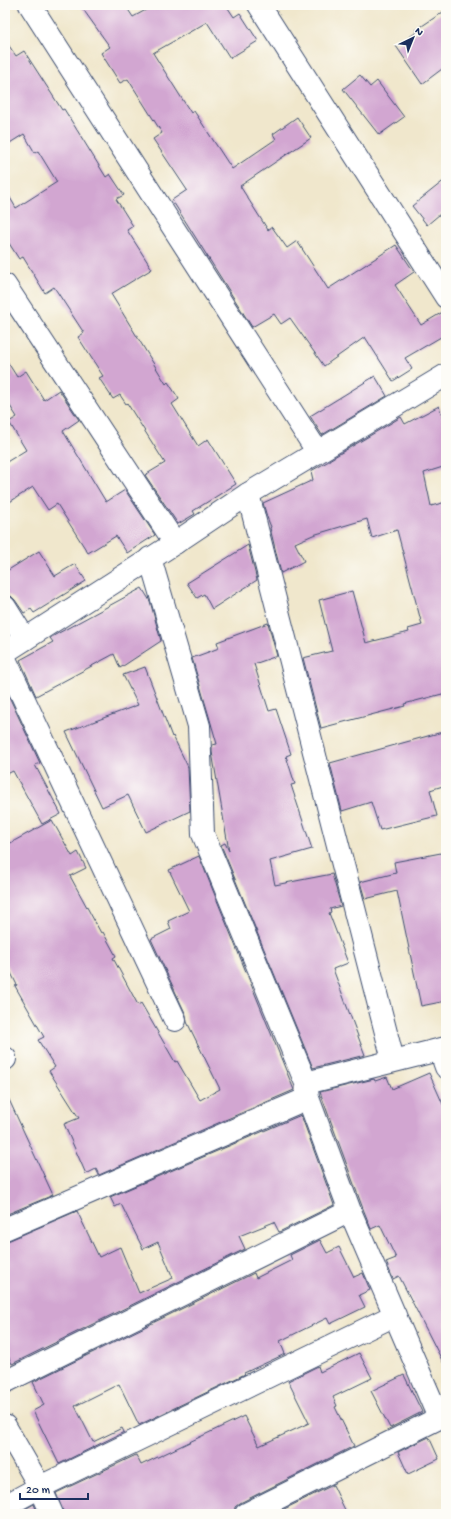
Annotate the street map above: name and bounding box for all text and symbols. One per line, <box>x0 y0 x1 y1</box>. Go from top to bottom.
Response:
north arrow <box>393 18 433 58</box>
text: N <box>412 25 425 39</box>
scale bar <box>20 1475 88 1501</box>
text: 20 m <box>26 1484 51 1498</box>

